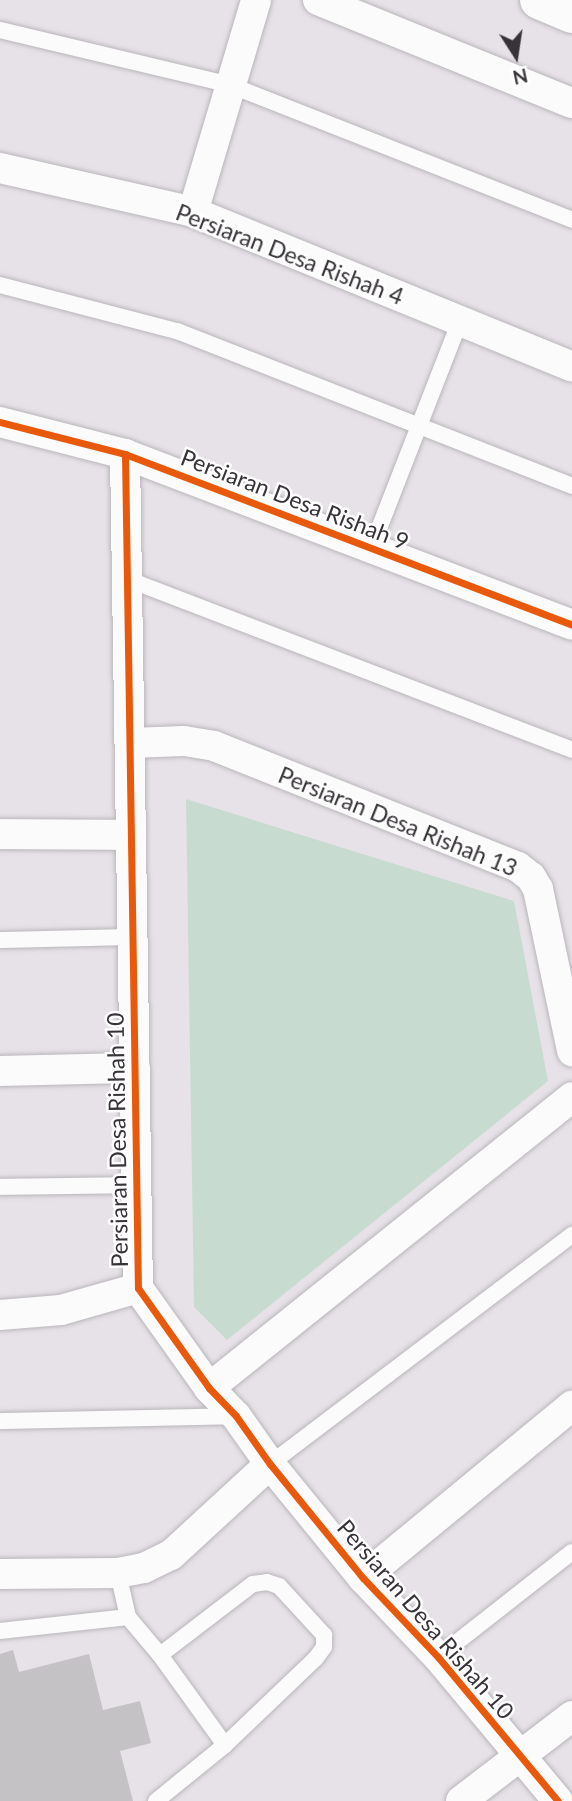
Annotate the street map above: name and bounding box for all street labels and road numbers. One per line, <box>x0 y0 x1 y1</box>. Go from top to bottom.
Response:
street label: Persiaran Desa Rishah 4 <box>172 198 408 310</box>
street label: Persiaran Desa Rishah 9 <box>177 443 413 555</box>
street label: Persiaran Desa Rishah 13 <box>275 760 521 882</box>
street label: Persiaran Desa Rishah 10 <box>101 1012 133 1268</box>
street label: Persiaran Desa Rishah 10 <box>332 1514 520 1724</box>

